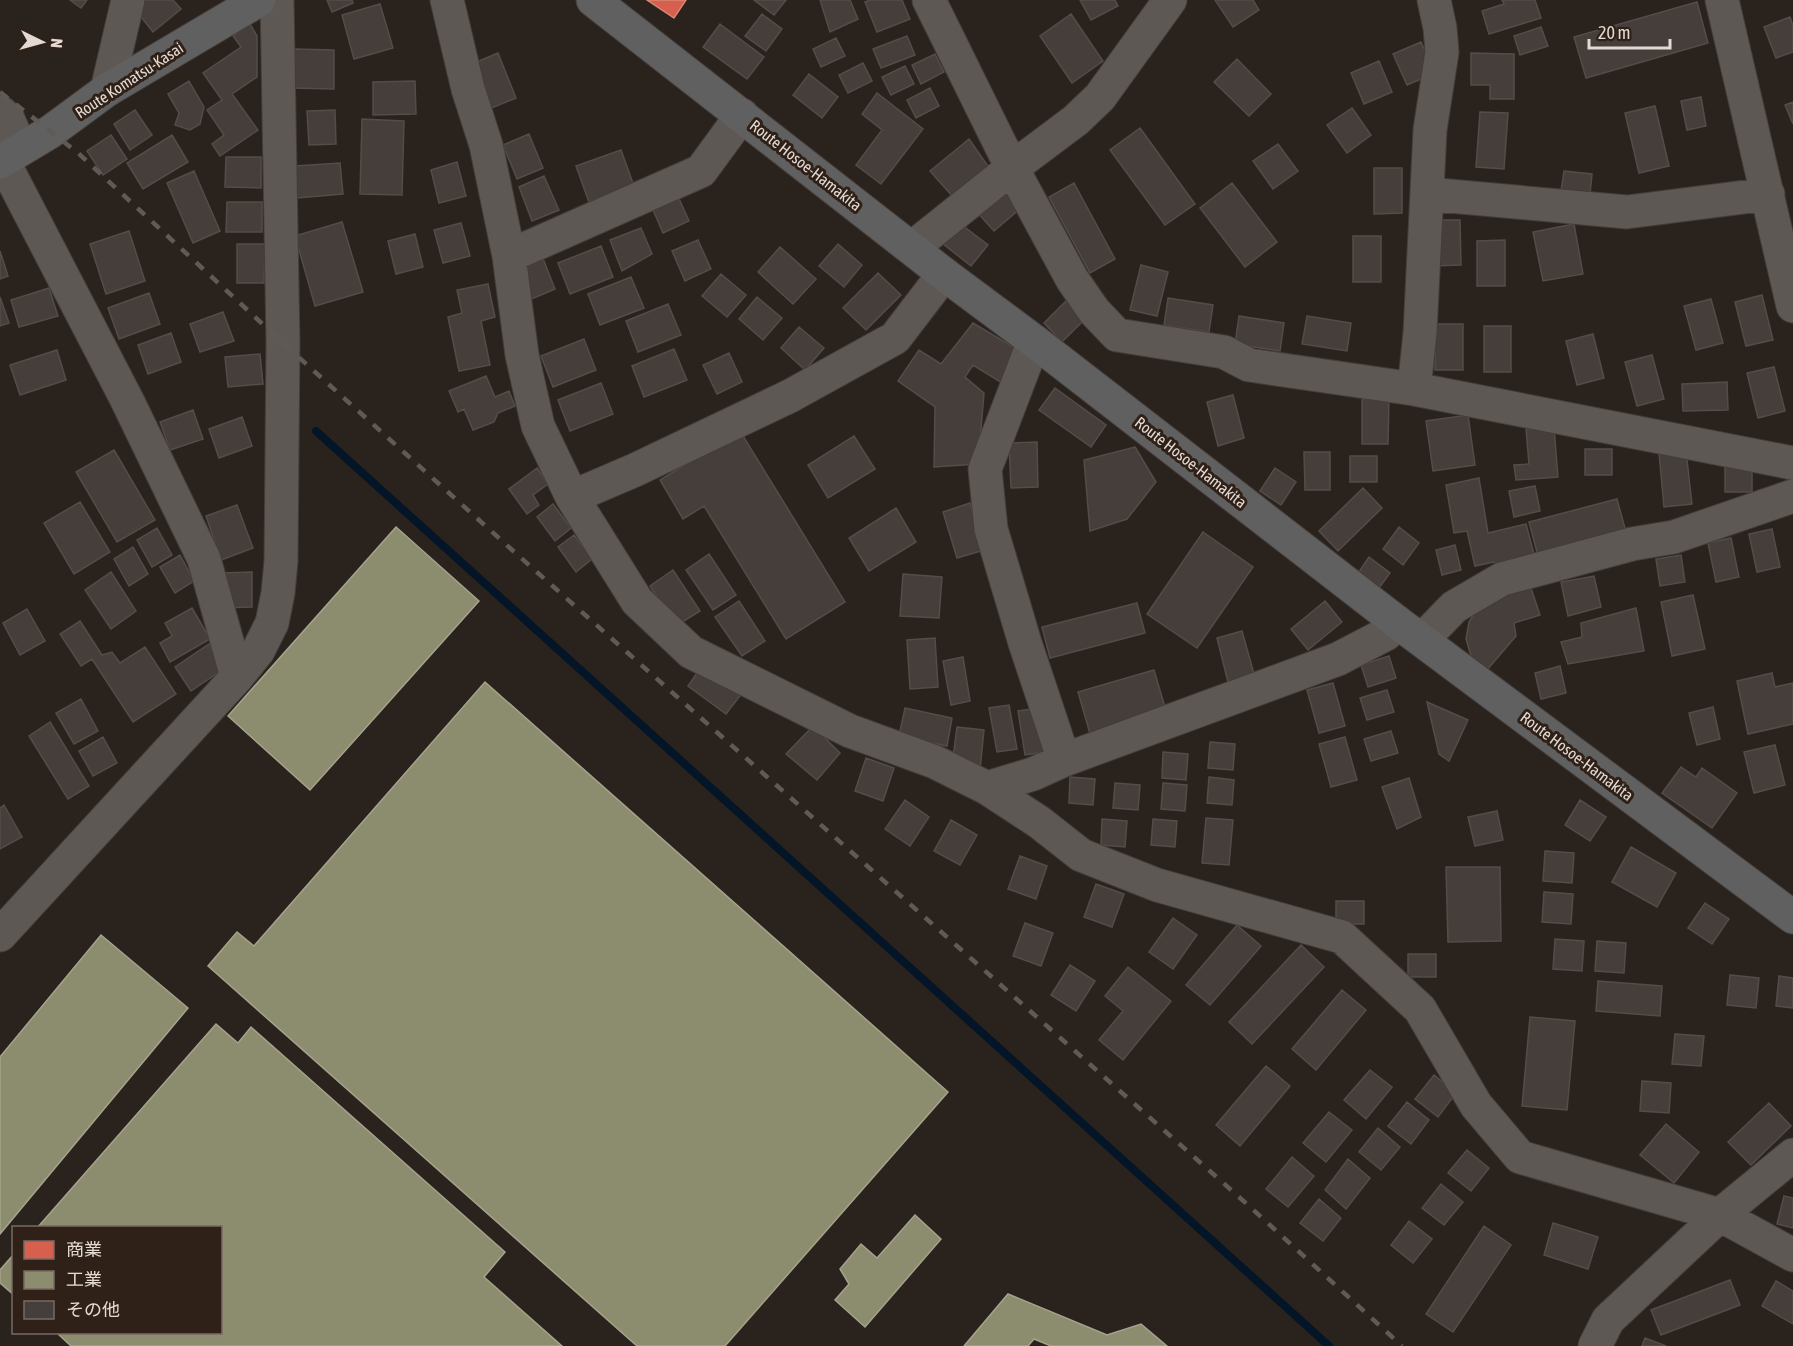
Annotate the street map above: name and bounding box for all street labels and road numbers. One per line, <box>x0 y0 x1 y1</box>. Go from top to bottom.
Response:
street label: Route Komatsu-Kasai <box>72 38 186 122</box>
street label: Route Hosoe-Hamakita <box>747 116 865 214</box>
street label: Route Hosoe-Hamakita <box>1132 413 1250 511</box>
street label: Route Hosoe-Hamakita <box>1517 708 1637 804</box>

